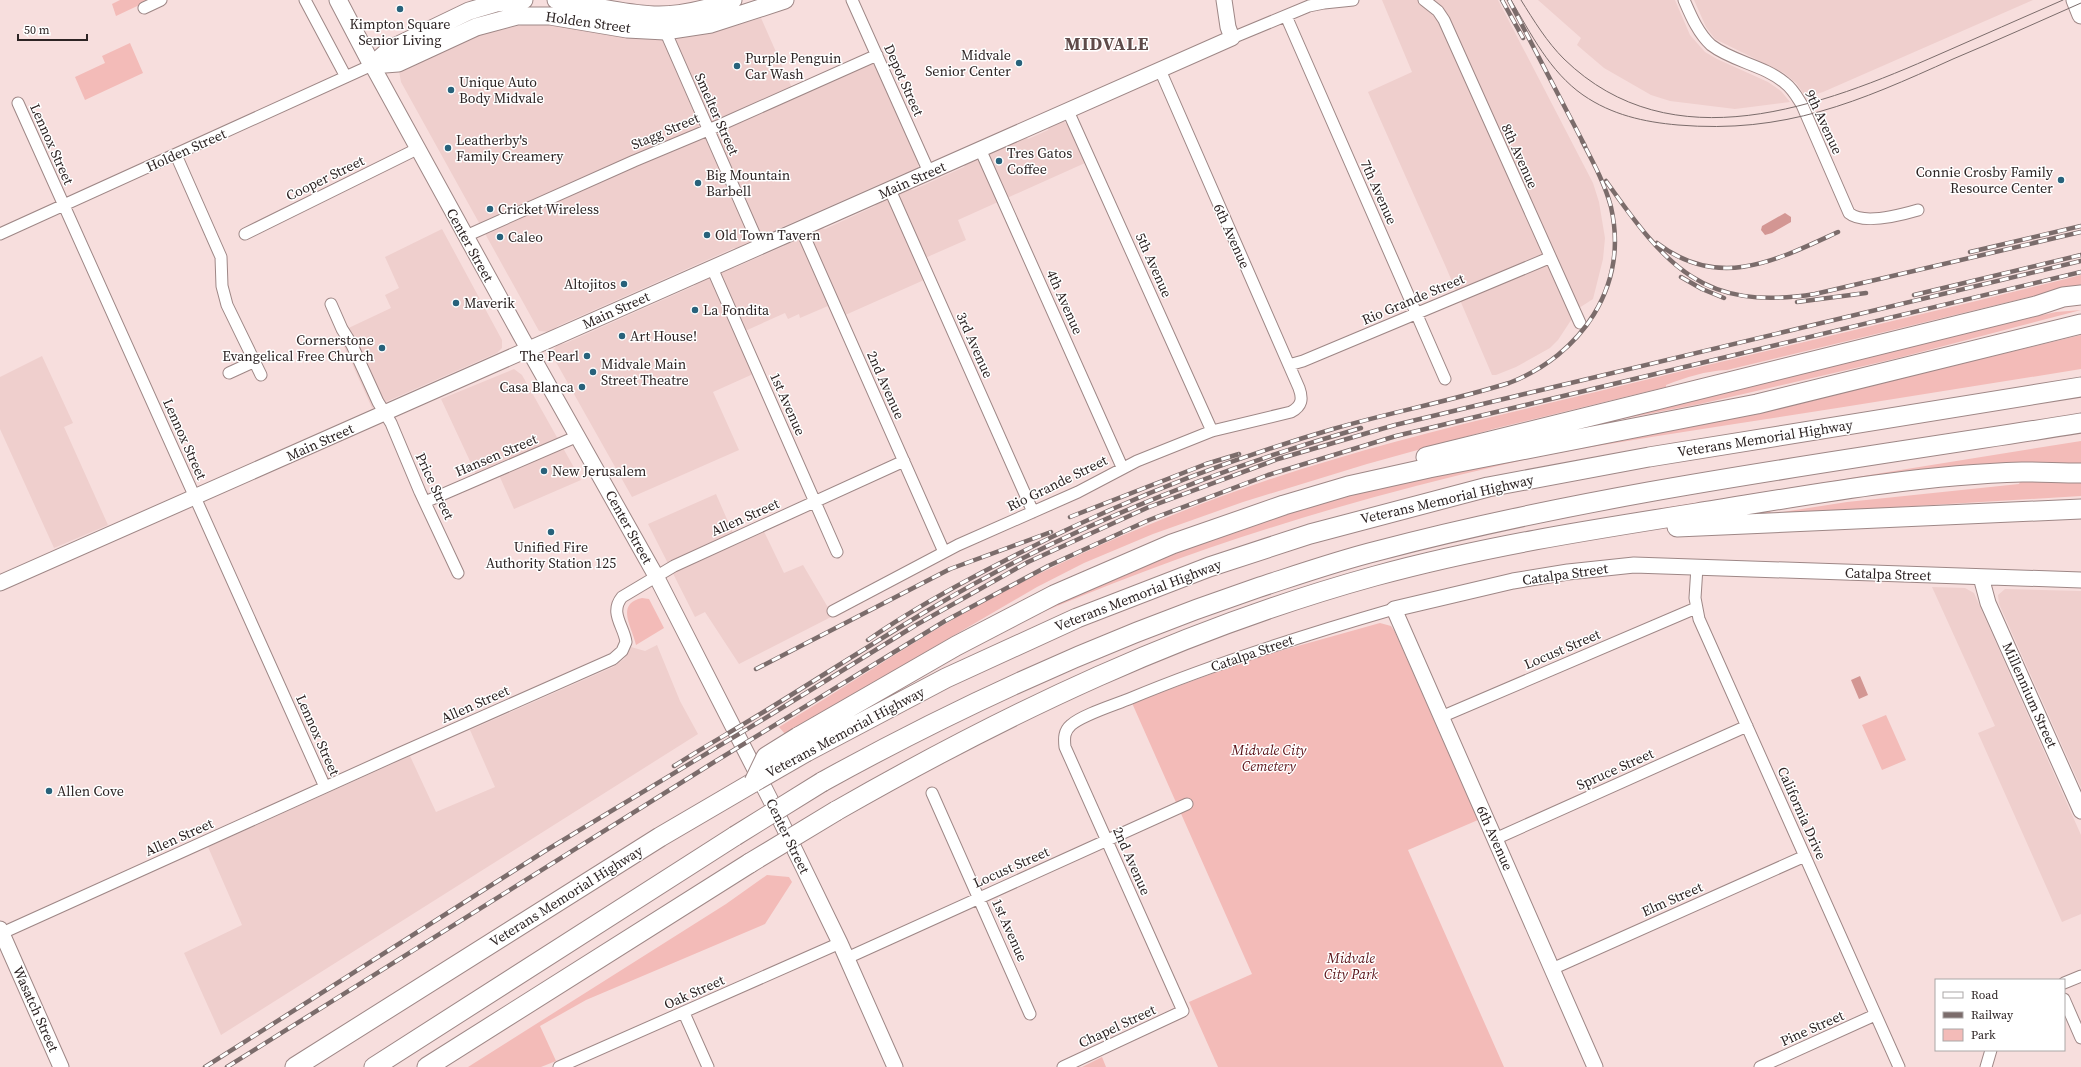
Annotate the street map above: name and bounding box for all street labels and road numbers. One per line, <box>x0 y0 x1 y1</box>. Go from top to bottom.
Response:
street label: Holden Street <box>544 6 632 38</box>
street label: Depot Street <box>879 41 929 119</box>
street label: Smelter Street <box>690 70 744 159</box>
street label: 9th Avenue <box>1800 86 1848 158</box>
street label: Lennox Street <box>25 100 79 188</box>
street label: Stagg Street <box>628 107 703 154</box>
street label: 8th Avenue <box>1497 120 1543 192</box>
street label: Holden Street <box>143 123 230 177</box>
street label: Cooper Street <box>283 150 368 206</box>
street label: Main Street <box>875 156 949 204</box>
street label: 7th Avenue <box>1356 156 1402 228</box>
street label: 6th Avenue <box>1209 200 1255 272</box>
street label: Center Street <box>442 205 499 286</box>
street label: 5th Avenue <box>1131 229 1177 301</box>
street label: 4th Avenue <box>1042 266 1088 338</box>
street label: Rio Grande Street <box>1359 268 1468 330</box>
street label: Main Street <box>579 286 653 334</box>
street label: 3rd Avenue <box>952 309 998 381</box>
street label: 2nd Avenue <box>862 348 910 422</box>
street label: 1st Avenue <box>765 369 811 439</box>
street label: Lennox Street <box>158 395 212 483</box>
street label: Veterans Memorial Highway <box>1676 414 1855 462</box>
street label: Main Street <box>283 418 357 466</box>
street label: Hansen Street <box>452 429 541 481</box>
street label: Price Street <box>411 449 459 523</box>
street label: Rio Grande Street <box>1003 450 1111 516</box>
street label: Veterans Memorial Highway <box>1358 469 1536 529</box>
street label: Center Street <box>601 487 658 568</box>
street label: Allen Street <box>708 493 783 541</box>
street label: Veterans Memorial Highway <box>1052 554 1225 636</box>
street label: Catalpa Street <box>1521 558 1610 590</box>
street label: Catalpa Street <box>1845 563 1932 586</box>
street label: Locust Street <box>1521 624 1604 674</box>
street label: Catalpa Street <box>1208 629 1296 677</box>
street label: Millennium Street <box>1998 639 2062 751</box>
street label: Allen Street <box>438 680 513 728</box>
street label: Veterans Memorial Highway <box>762 681 929 782</box>
street label: Lennox Street <box>291 691 345 779</box>
street label: Spruce Street <box>1573 743 1657 795</box>
street label: California Drive <box>1773 763 1831 863</box>
street label: Center Street <box>761 795 815 877</box>
street label: 6th Avenue <box>1472 802 1518 874</box>
street label: Allen Street <box>142 813 217 861</box>
street label: 2nd Avenue <box>1108 824 1156 898</box>
street label: Veterans Memorial Highway <box>486 840 647 951</box>
street label: Locust Street <box>970 841 1053 893</box>
street label: Elm Street <box>1638 877 1706 921</box>
street label: 1st Avenue <box>987 895 1033 965</box>
street label: Wasatch Street <box>8 963 64 1055</box>
street label: Oak Street <box>661 970 728 1014</box>
street label: Chapel Street <box>1075 999 1159 1053</box>
street label: Pine Street <box>1777 1005 1847 1051</box>

